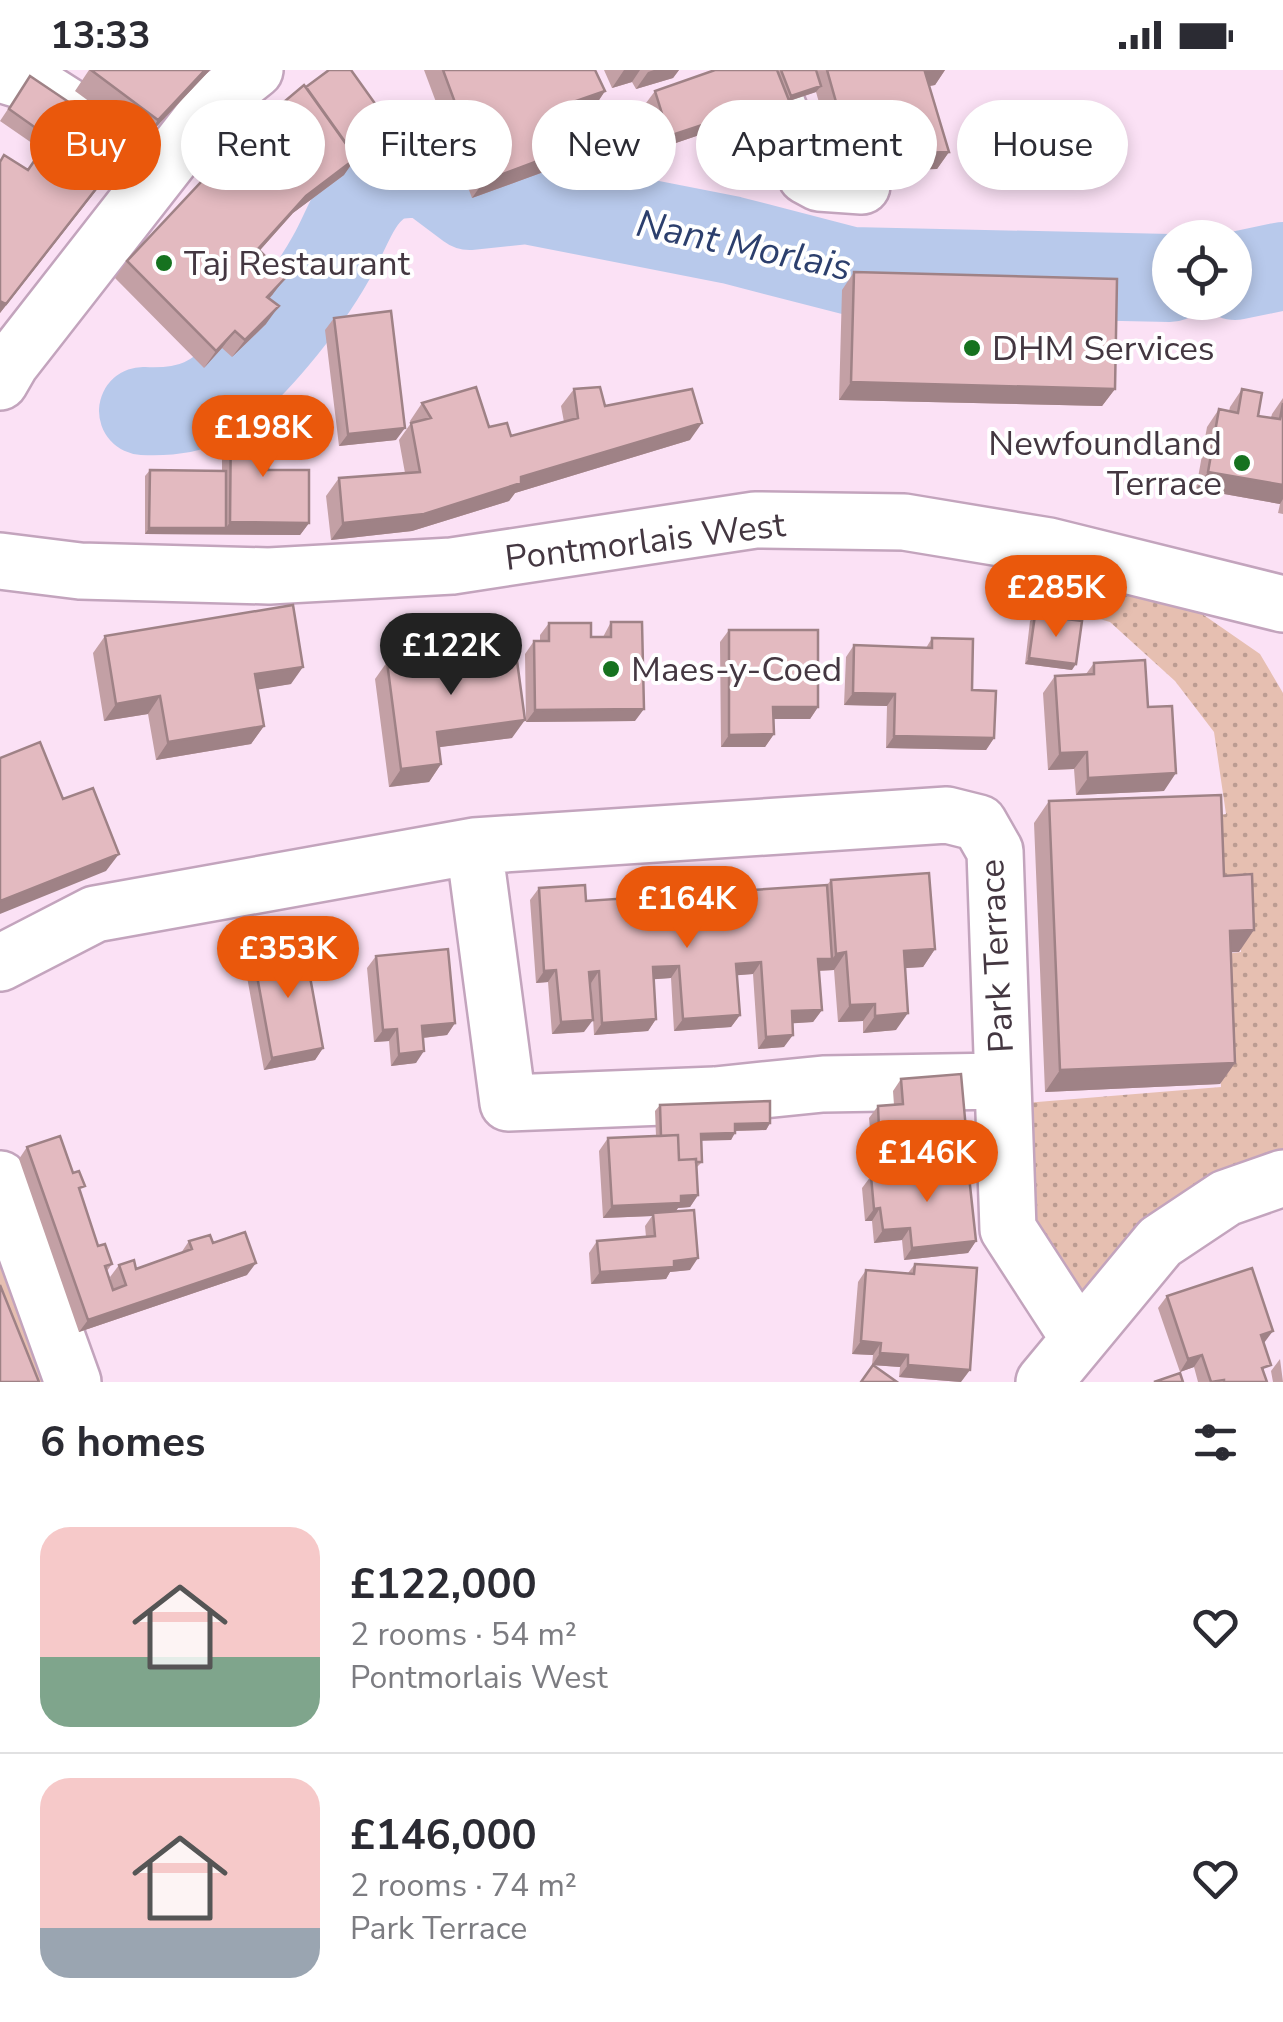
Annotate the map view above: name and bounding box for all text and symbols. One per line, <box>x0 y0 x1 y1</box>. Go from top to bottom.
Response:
text: 13:33 <box>50 10 151 61</box>
chip: Buy <box>30 100 161 190</box>
chip: Rent <box>181 100 325 190</box>
chip: Filters <box>345 100 512 190</box>
chip: New <box>532 100 676 190</box>
chip: Apartment <box>696 100 937 190</box>
chip: House <box>957 100 1128 190</box>
water label: Nant Morlais <box>632 198 856 293</box>
map controls <box>1152 220 1252 320</box>
button: locate <box>1152 220 1252 320</box>
place label: Taj Restaurant <box>184 240 411 287</box>
marker: Taj Restaurant <box>153 252 175 274</box>
place label: DHM Services <box>992 325 1215 372</box>
marker: DHM Services <box>961 337 983 359</box>
pin: £198K <box>193 395 333 480</box>
text: £198K <box>214 406 312 449</box>
place label: Newfoundland Terrace <box>988 420 1222 507</box>
marker: Newfoundland Terrace <box>1231 452 1253 474</box>
street label: Pontmorlais West <box>502 501 789 582</box>
pin: £285K <box>986 555 1126 640</box>
text: £285K <box>1007 566 1105 609</box>
pin: £122K <box>381 613 521 698</box>
text: £122K <box>402 624 500 667</box>
place label: Maes-y-Coed <box>631 646 842 693</box>
marker: Maes-y-Coed <box>600 658 622 680</box>
street label: Park Terrace <box>968 858 1025 1054</box>
pin: £164K <box>617 866 757 951</box>
text: £164K <box>638 877 736 920</box>
pin: £353K <box>218 916 358 1001</box>
text: £353K <box>239 927 337 970</box>
pin: £146K <box>857 1120 997 1205</box>
text: £146K <box>878 1131 976 1174</box>
text: 6 homes <box>40 1414 205 1471</box>
icon: filters <box>1188 1415 1243 1470</box>
text: £122,000 <box>350 1556 537 1613</box>
icon: home <box>120 1567 240 1687</box>
icon: heart <box>1188 1600 1243 1655</box>
text: 2 rooms · 54 m² <box>350 1613 577 1656</box>
text: Pontmorlais West <box>350 1656 608 1699</box>
text: £146,000 <box>350 1807 537 1864</box>
icon: home <box>120 1818 240 1938</box>
icon: heart <box>1188 1851 1243 1906</box>
text: 2 rooms · 74 m² <box>350 1864 577 1907</box>
text: Park Terrace <box>350 1907 527 1950</box>

